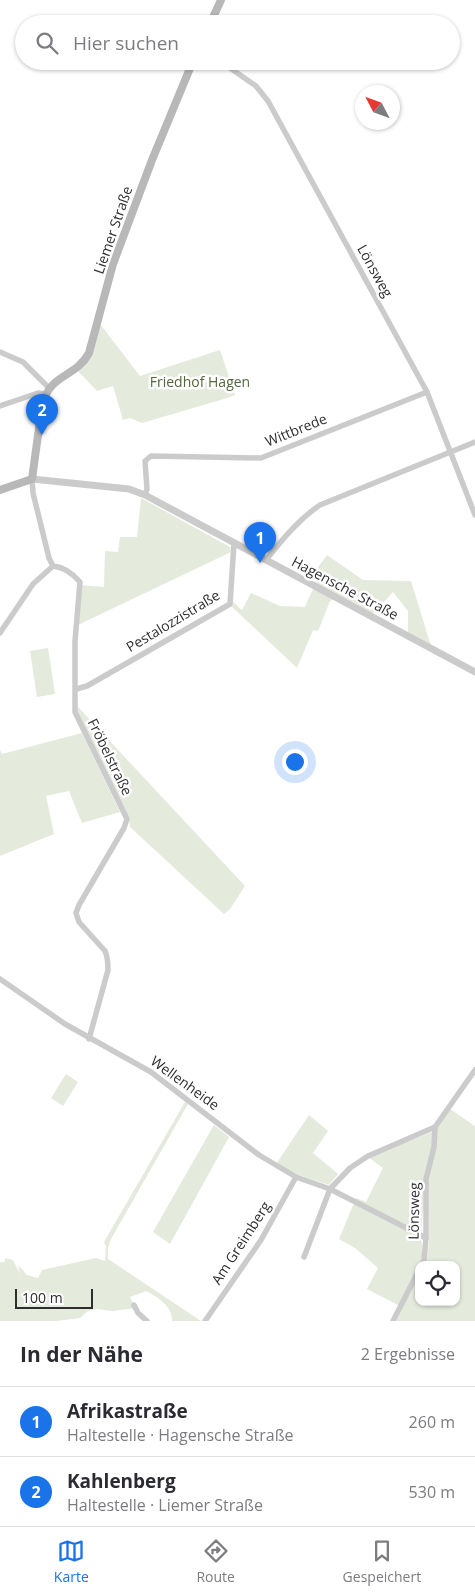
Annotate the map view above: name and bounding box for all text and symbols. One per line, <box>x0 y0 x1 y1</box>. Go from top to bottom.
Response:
search box <box>15 15 460 70</box>
icon: search <box>33 29 61 57</box>
text: Hier suchen <box>73 30 179 56</box>
north arrow <box>355 85 400 130</box>
street label: Liemer Straße <box>89 183 136 276</box>
street label: Lönsweg <box>353 241 398 301</box>
park label: Friedhof Hagen <box>150 372 250 391</box>
pin: 2 <box>26 394 58 435</box>
street label: Wittbrede <box>262 409 330 451</box>
pin: 1 <box>244 522 276 563</box>
street label: Hagensche Straße <box>289 551 402 624</box>
street label: Pestalozzistraße <box>122 585 223 656</box>
street label: Fröbelstraße <box>84 715 137 798</box>
your location <box>282 749 308 775</box>
street label: Wellenheide <box>147 1051 224 1114</box>
street label: Lönsweg <box>404 1182 424 1240</box>
street label: Am Greimberg <box>207 1197 275 1288</box>
map controls <box>415 1261 460 1306</box>
button: locate <box>415 1261 460 1306</box>
scale bar <box>15 1286 92 1309</box>
text: 100 m <box>22 1288 63 1307</box>
text: In der Nähe <box>20 1340 143 1368</box>
text: 2 Ergebnisse <box>361 1343 455 1365</box>
text: Afrikastraße <box>67 1398 188 1424</box>
text: 1 <box>31 1411 41 1433</box>
text: 260 m <box>409 1411 455 1433</box>
text: Haltestelle · Hagensche Straße <box>67 1424 294 1446</box>
text: Kahlenberg <box>67 1468 176 1494</box>
text: 2 <box>31 1481 41 1503</box>
text: 530 m <box>409 1481 455 1503</box>
text: Haltestelle · Liemer Straße <box>67 1494 263 1516</box>
tab: Karte <box>54 1537 89 1586</box>
tab: Route <box>196 1537 235 1586</box>
tab: Gespeichert <box>343 1537 421 1586</box>

